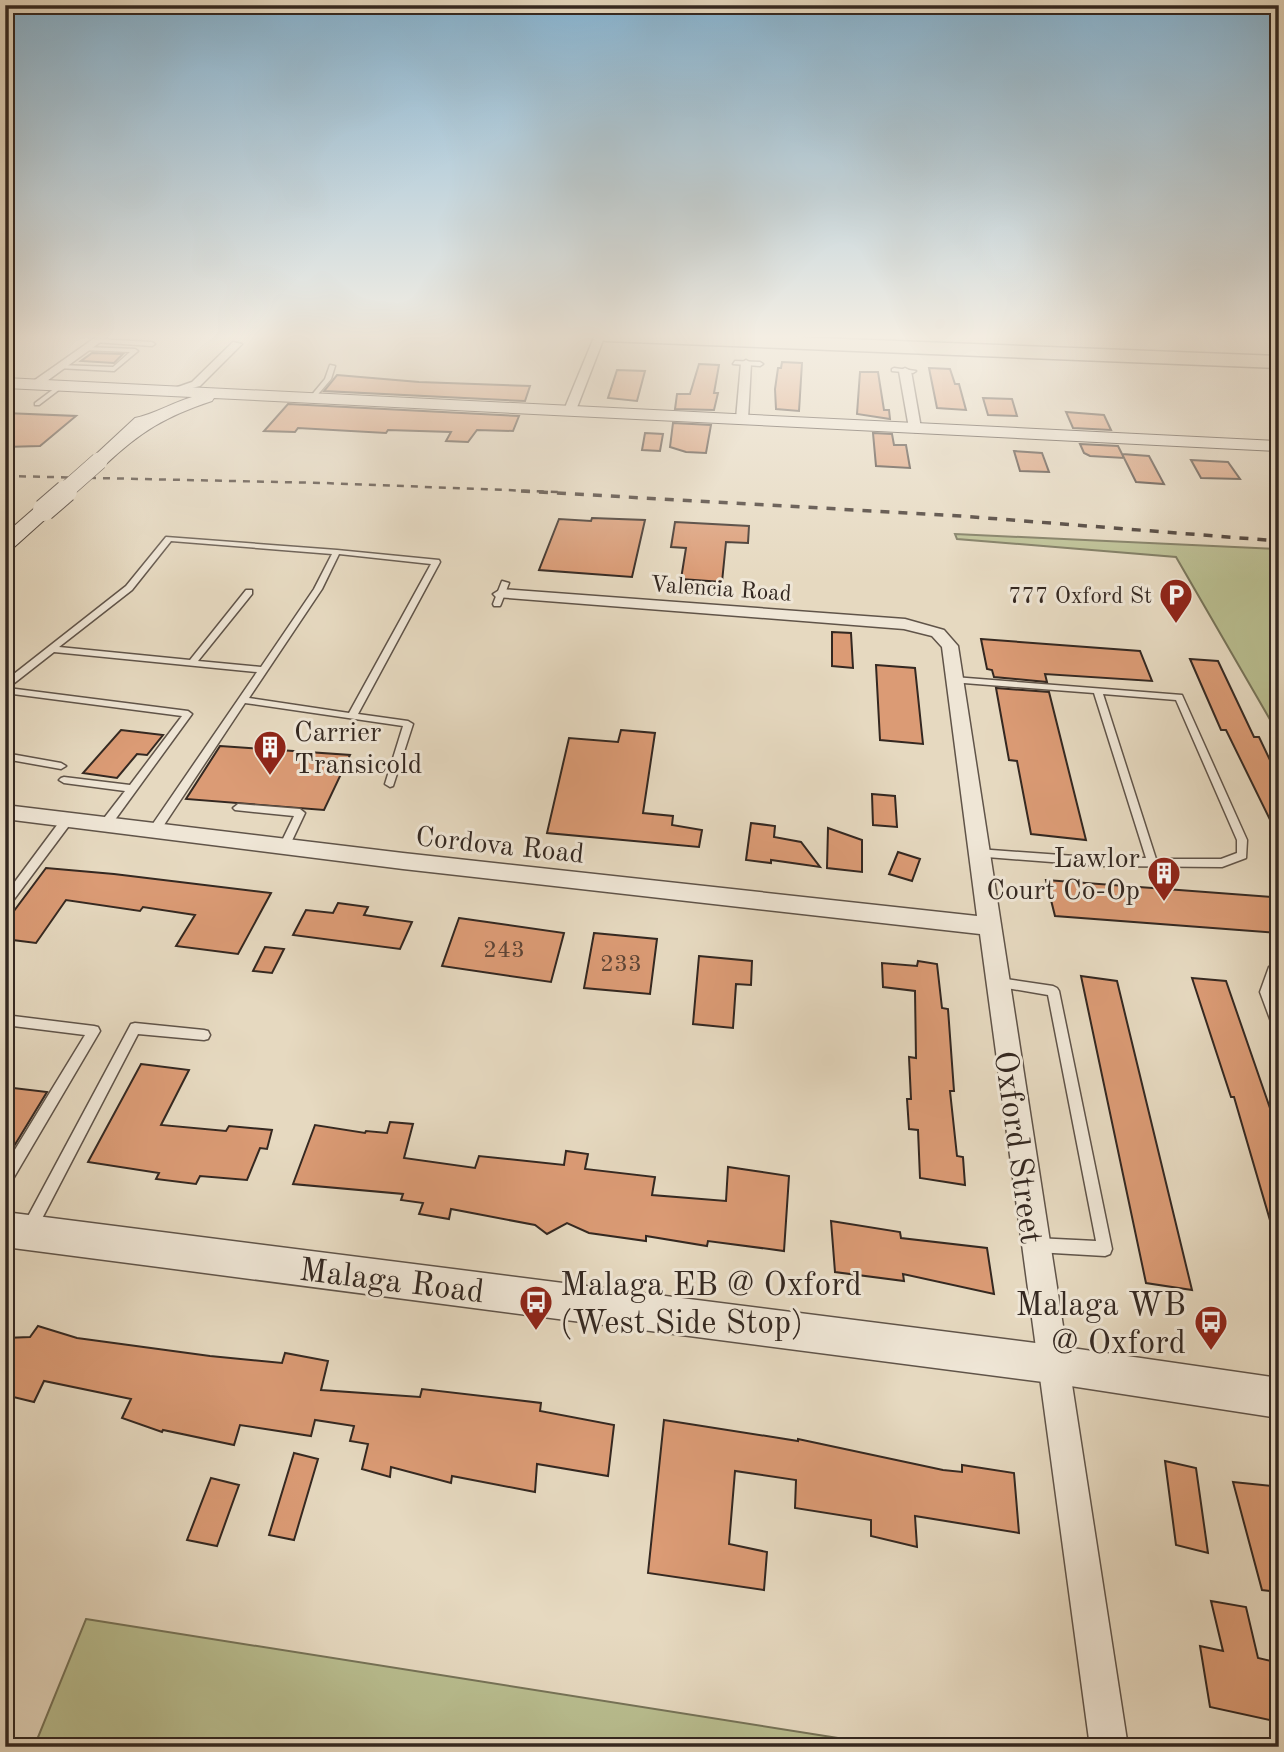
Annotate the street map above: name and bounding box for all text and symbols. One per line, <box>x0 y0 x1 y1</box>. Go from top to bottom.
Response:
street label: Valencia Road <box>649 573 792 606</box>
parking icon: 777 Oxford St <box>1157 576 1195 625</box>
place label: 777 Oxford St <box>1008 585 1152 608</box>
place label: Carrier Transicold <box>294 720 422 780</box>
building icon: Carrier Transicold <box>251 728 289 777</box>
street label: Cordova Road <box>414 824 585 870</box>
place label: Lawlor Court Co-Op <box>986 846 1140 906</box>
building icon: Lawlor Court Co-Op <box>1145 854 1183 903</box>
house number: 243 <box>483 939 525 963</box>
house number: 233 <box>600 953 642 977</box>
street label: Oxford Street <box>987 1049 1046 1246</box>
street label: Malaga Road <box>297 1255 486 1310</box>
place label: Malaga EB @ Oxford (West Side Stop) <box>560 1270 862 1341</box>
bus stop icon: Malaga EB @ Oxford (West Side Stop) <box>517 1283 555 1332</box>
place label: Malaga WB @ Oxford <box>1015 1290 1186 1361</box>
bus stop icon: Malaga WB @ Oxford <box>1192 1303 1230 1352</box>

